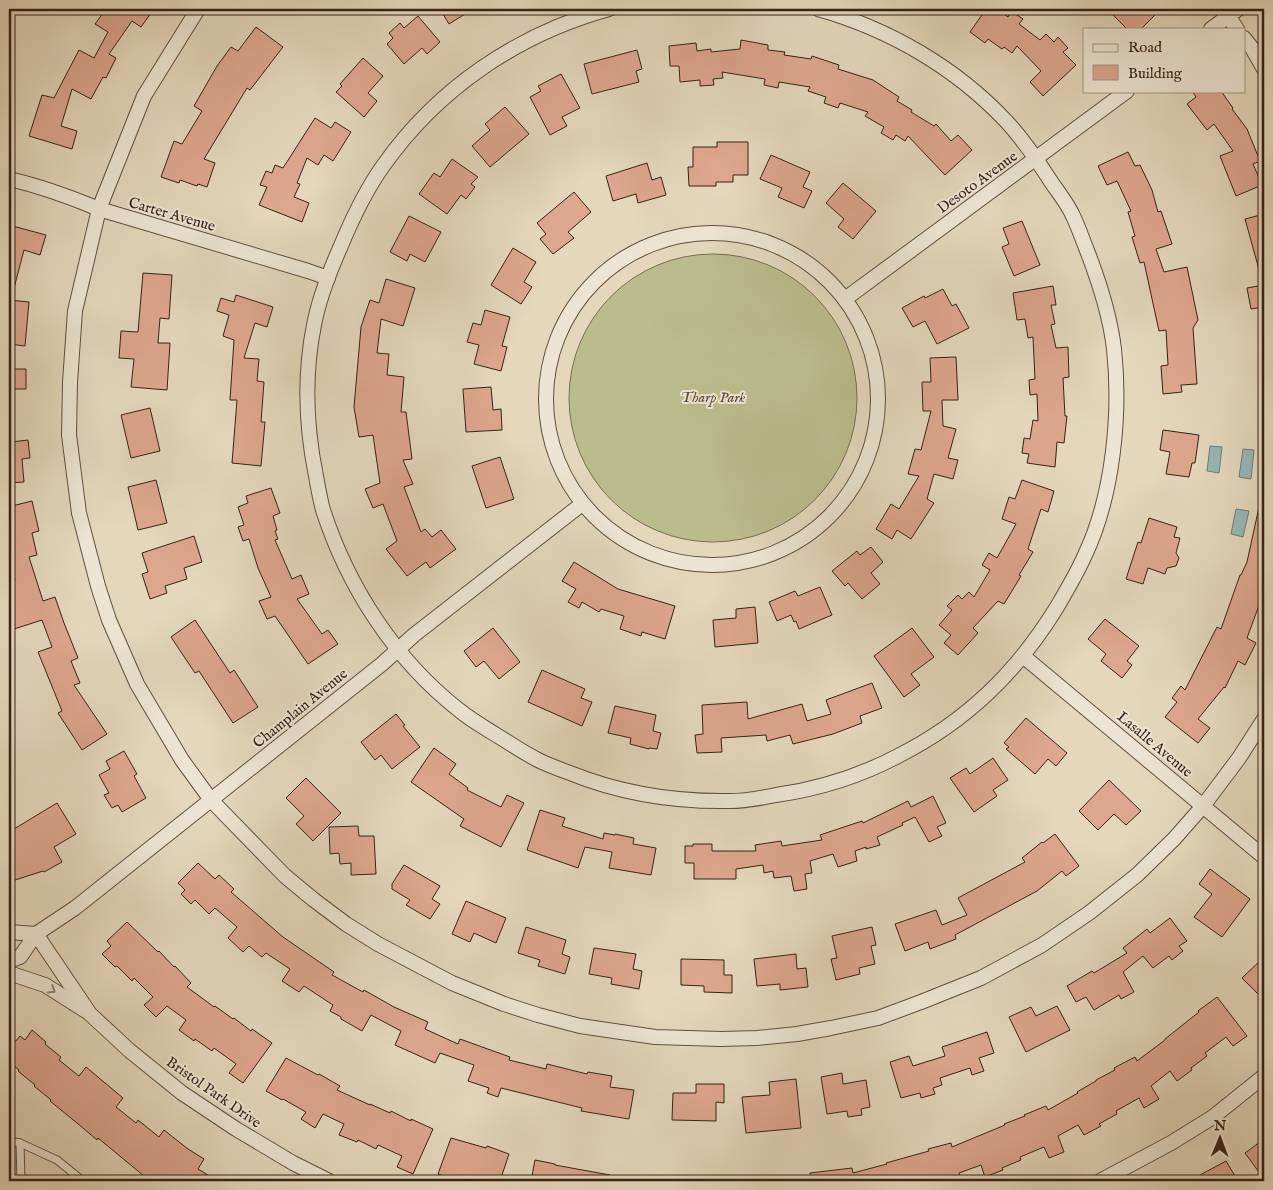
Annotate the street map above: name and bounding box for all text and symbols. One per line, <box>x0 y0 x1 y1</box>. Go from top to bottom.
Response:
legend <box>1083 28 1246 92</box>
text: Road <box>1128 38 1163 57</box>
text: Building <box>1128 64 1183 83</box>
street label: Desoto Avenue <box>933 147 1021 218</box>
street label: Carter Avenue <box>126 193 218 236</box>
park label: Tharp Park <box>681 388 745 407</box>
street label: Champlain Avenue <box>249 664 352 752</box>
street label: Lasalle Avenue <box>1113 707 1197 782</box>
one-way arrow <box>46 983 55 993</box>
street label: Bristol Park Drive <box>162 1053 265 1132</box>
north arrow <box>1196 1112 1246 1162</box>
text: N <box>1213 1117 1226 1135</box>

